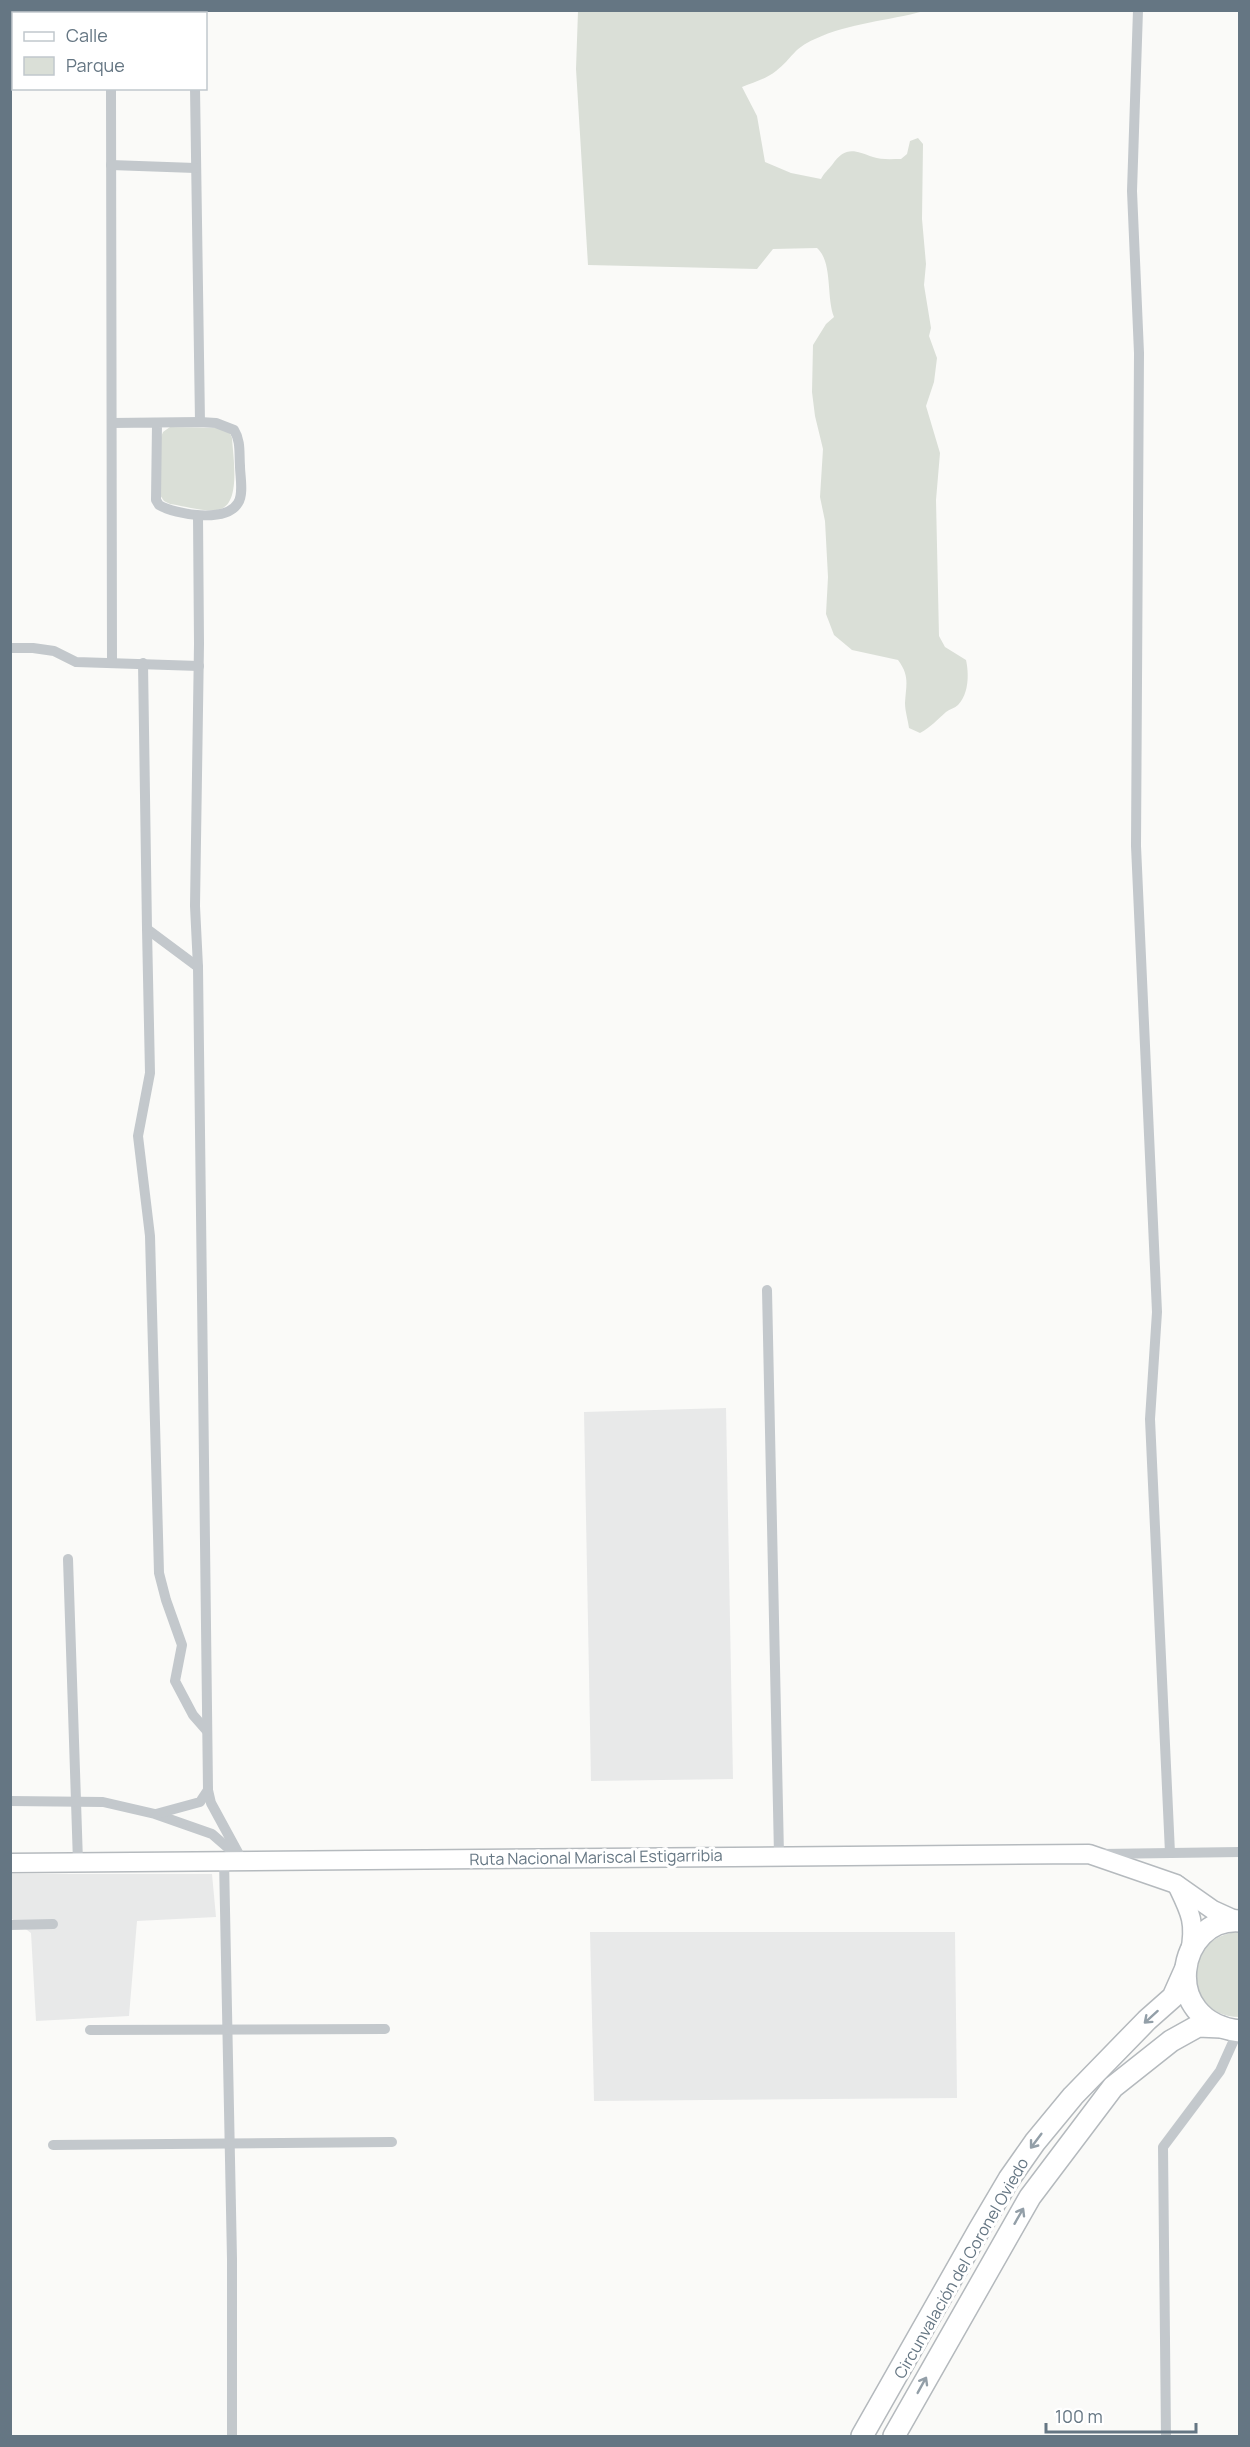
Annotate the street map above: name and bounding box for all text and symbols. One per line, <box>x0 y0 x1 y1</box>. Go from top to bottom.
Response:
legend <box>12 12 207 90</box>
text: Calle <box>66 23 108 47</box>
text: Parque <box>66 53 125 77</box>
street label: Ruta Nacional Mariscal Estigarribia <box>469 1844 723 1870</box>
one-way arrow <box>1144 2010 1159 2024</box>
one-way arrow <box>1030 2133 1043 2149</box>
street label: Circunvalación del Coronel Oviedo <box>889 2154 1033 2382</box>
one-way arrow <box>1013 2208 1025 2225</box>
one-way arrow <box>917 2377 928 2395</box>
scale bar <box>1046 2396 1196 2434</box>
text: 100 m <box>1055 2404 1103 2428</box>

